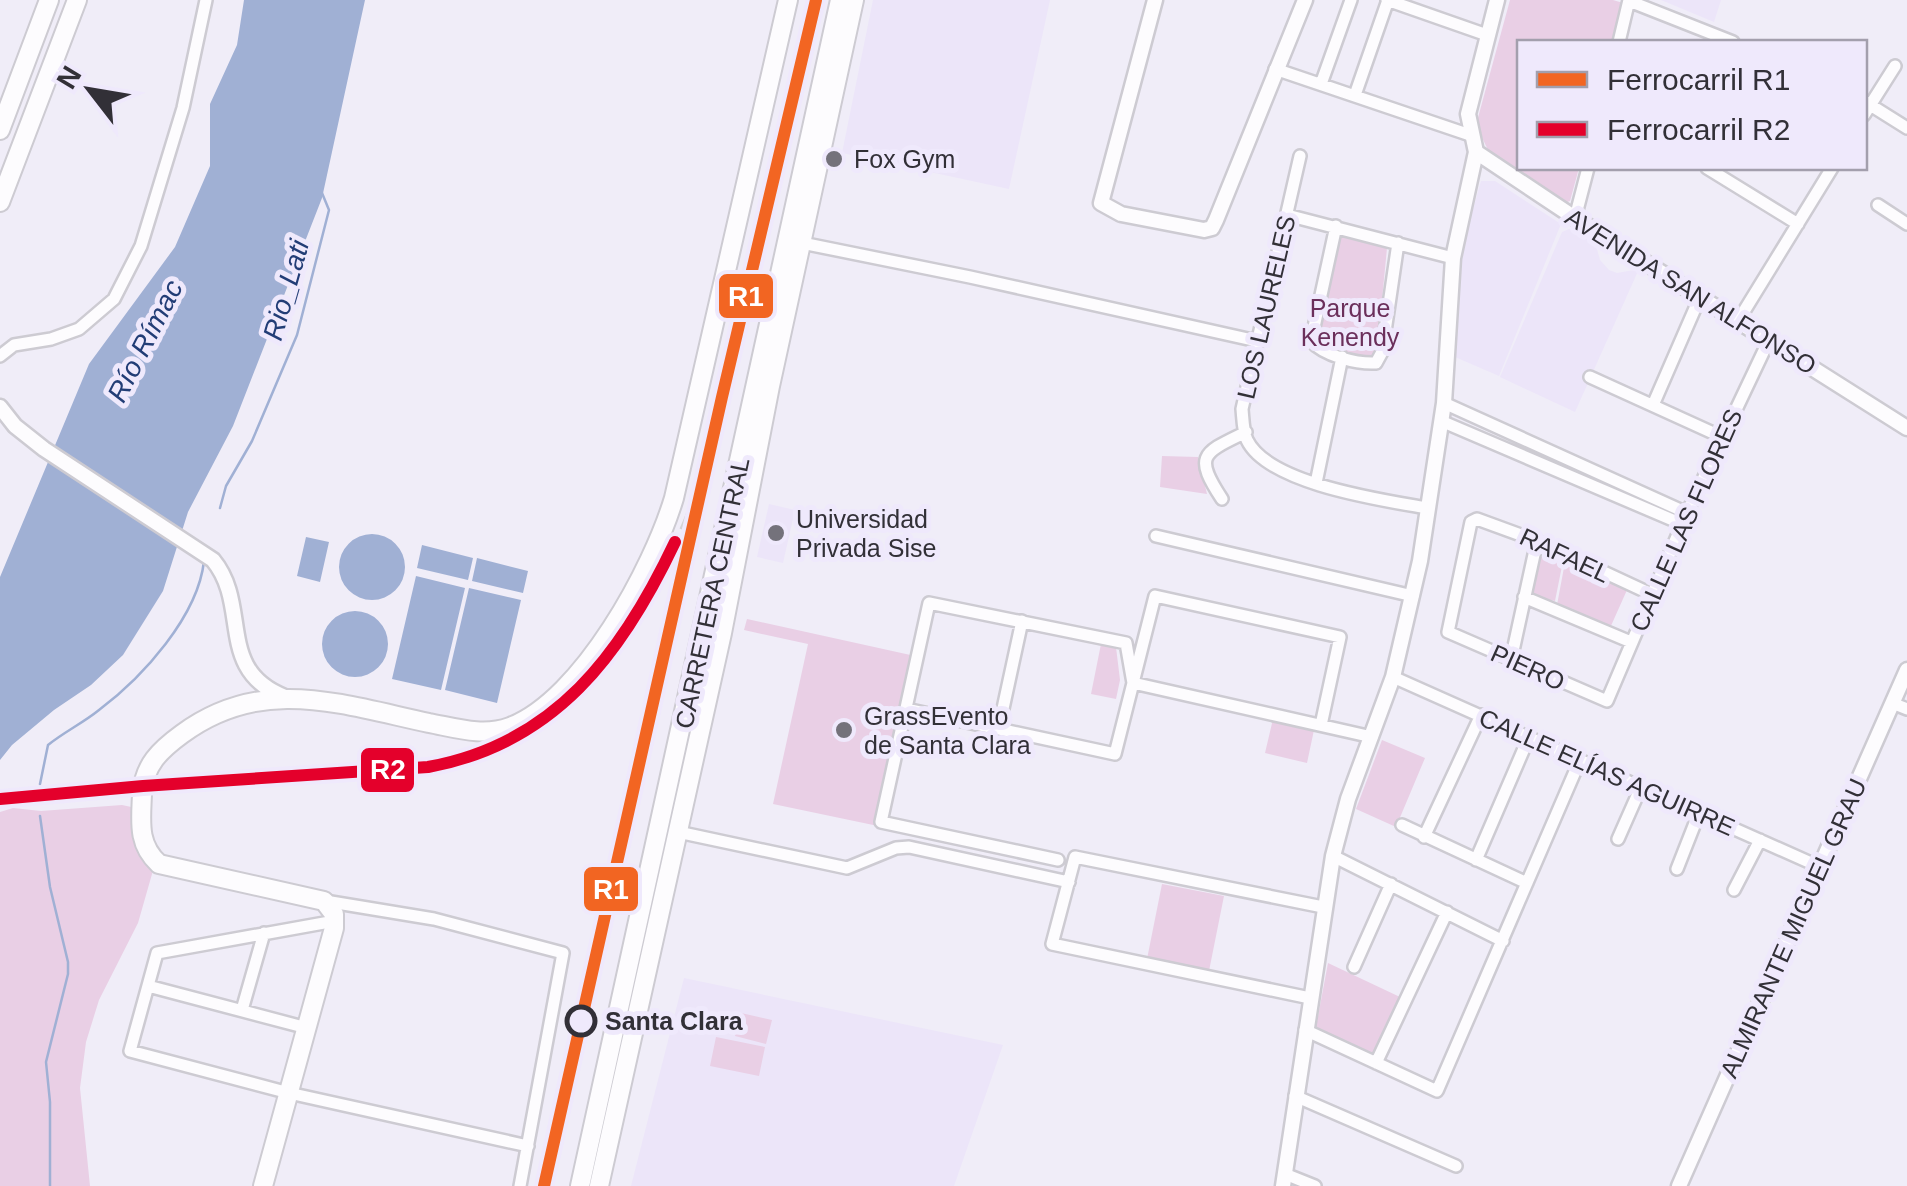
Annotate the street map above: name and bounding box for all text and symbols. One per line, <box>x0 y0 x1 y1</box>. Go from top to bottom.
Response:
north arrow <box>40 40 140 140</box>
legend <box>1517 40 1867 170</box>
text: N <box>51 61 87 94</box>
text: Ferrocarril R1 <box>1607 63 1790 96</box>
text: Ferrocarril R2 <box>1607 113 1790 146</box>
place label: Fox Gym <box>854 145 955 173</box>
marker: Fox Gym <box>823 148 845 170</box>
street label: AVENIDA SAN ALFONSO <box>1561 202 1821 380</box>
street label: LOS LAURELES <box>1231 212 1301 402</box>
water label: Rio_Lati <box>257 236 315 344</box>
line badge: R1 <box>717 272 775 320</box>
water label: Río Rímac <box>101 275 189 407</box>
text: R1 <box>728 281 764 312</box>
park label: Parque Kenendy <box>1301 294 1400 351</box>
street label: CALLE LAS FLORES <box>1624 405 1748 635</box>
street label: CARRETERA CENTRAL <box>670 455 754 731</box>
place label: Universidad Privada Sise <box>796 505 936 562</box>
marker: Universidad Privada Sise <box>765 522 787 544</box>
street label: RAFAEL <box>1516 522 1614 588</box>
street label: PIERO <box>1487 638 1569 696</box>
place label: GrassEvento de Santa Clara <box>864 702 1031 759</box>
street label: CALLE ELÍAS AGUIRRE <box>1475 703 1739 841</box>
marker: GrassEvento de Santa Clara <box>833 719 855 741</box>
line badge: R2 <box>359 746 416 794</box>
text: R2 <box>370 754 406 785</box>
street label: ALMIRANTE MIGUEL GRAU <box>1714 774 1872 1082</box>
line badge: R1 <box>582 865 640 913</box>
text: R1 <box>593 874 629 905</box>
marker: Santa Clara <box>566 1006 596 1036</box>
place label: Santa Clara <box>605 1007 744 1035</box>

